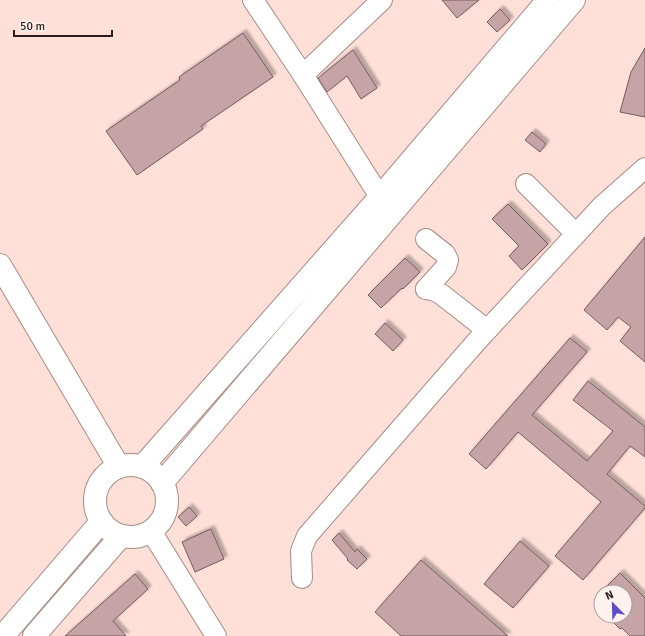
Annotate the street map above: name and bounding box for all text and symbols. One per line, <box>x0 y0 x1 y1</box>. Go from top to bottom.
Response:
scale bar <box>14 12 112 38</box>
text: 50 m <box>20 19 45 34</box>
north arrow <box>593 584 633 624</box>
text: N <box>603 588 615 603</box>

